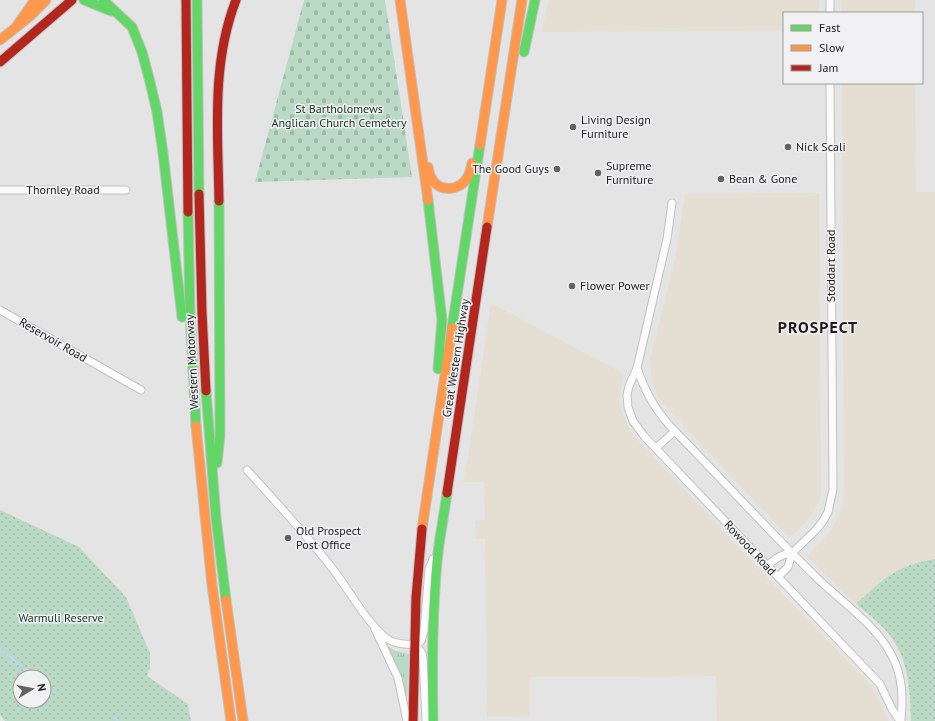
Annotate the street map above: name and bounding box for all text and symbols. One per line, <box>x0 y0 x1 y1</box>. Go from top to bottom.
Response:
legend <box>783 12 923 84</box>
text: Fast <box>819 20 840 35</box>
text: Slow <box>819 40 844 55</box>
text: Jam <box>818 60 838 75</box>
park label: St Bartholomews Anglican Church Cemetery <box>271 101 407 130</box>
place label: Living Design Furniture <box>581 112 651 141</box>
marker: Living Design Furniture <box>568 122 578 132</box>
place label: Nick Scali <box>796 139 846 154</box>
marker: Nick Scali <box>783 142 793 152</box>
place label: Supreme Furniture <box>606 158 653 187</box>
place label: The Good Guys <box>472 161 549 176</box>
marker: The Good Guys <box>552 164 562 174</box>
marker: Supreme Furniture <box>593 168 603 178</box>
place label: Bean & Gone <box>729 171 797 186</box>
marker: Bean & Gone <box>716 174 726 184</box>
street label: Thornley Road <box>26 182 100 197</box>
street label: Stoddart Road <box>823 230 838 302</box>
place label: Flower Power <box>580 278 650 293</box>
marker: Flower Power <box>567 281 577 291</box>
street label: Great Western Highway <box>439 297 472 418</box>
street label: Reservoir Road <box>17 314 90 365</box>
street label: Western Motorway <box>181 314 201 410</box>
district label: PROSPECT <box>778 317 858 337</box>
street label: Rowood Road <box>721 517 780 578</box>
place label: Old Prospect Post Office <box>296 523 361 552</box>
marker: Old Prospect Post Office <box>283 533 293 543</box>
park label: Warmuli Reserve <box>18 610 104 625</box>
north arrow <box>12 669 52 709</box>
text: N <box>34 682 49 692</box>

